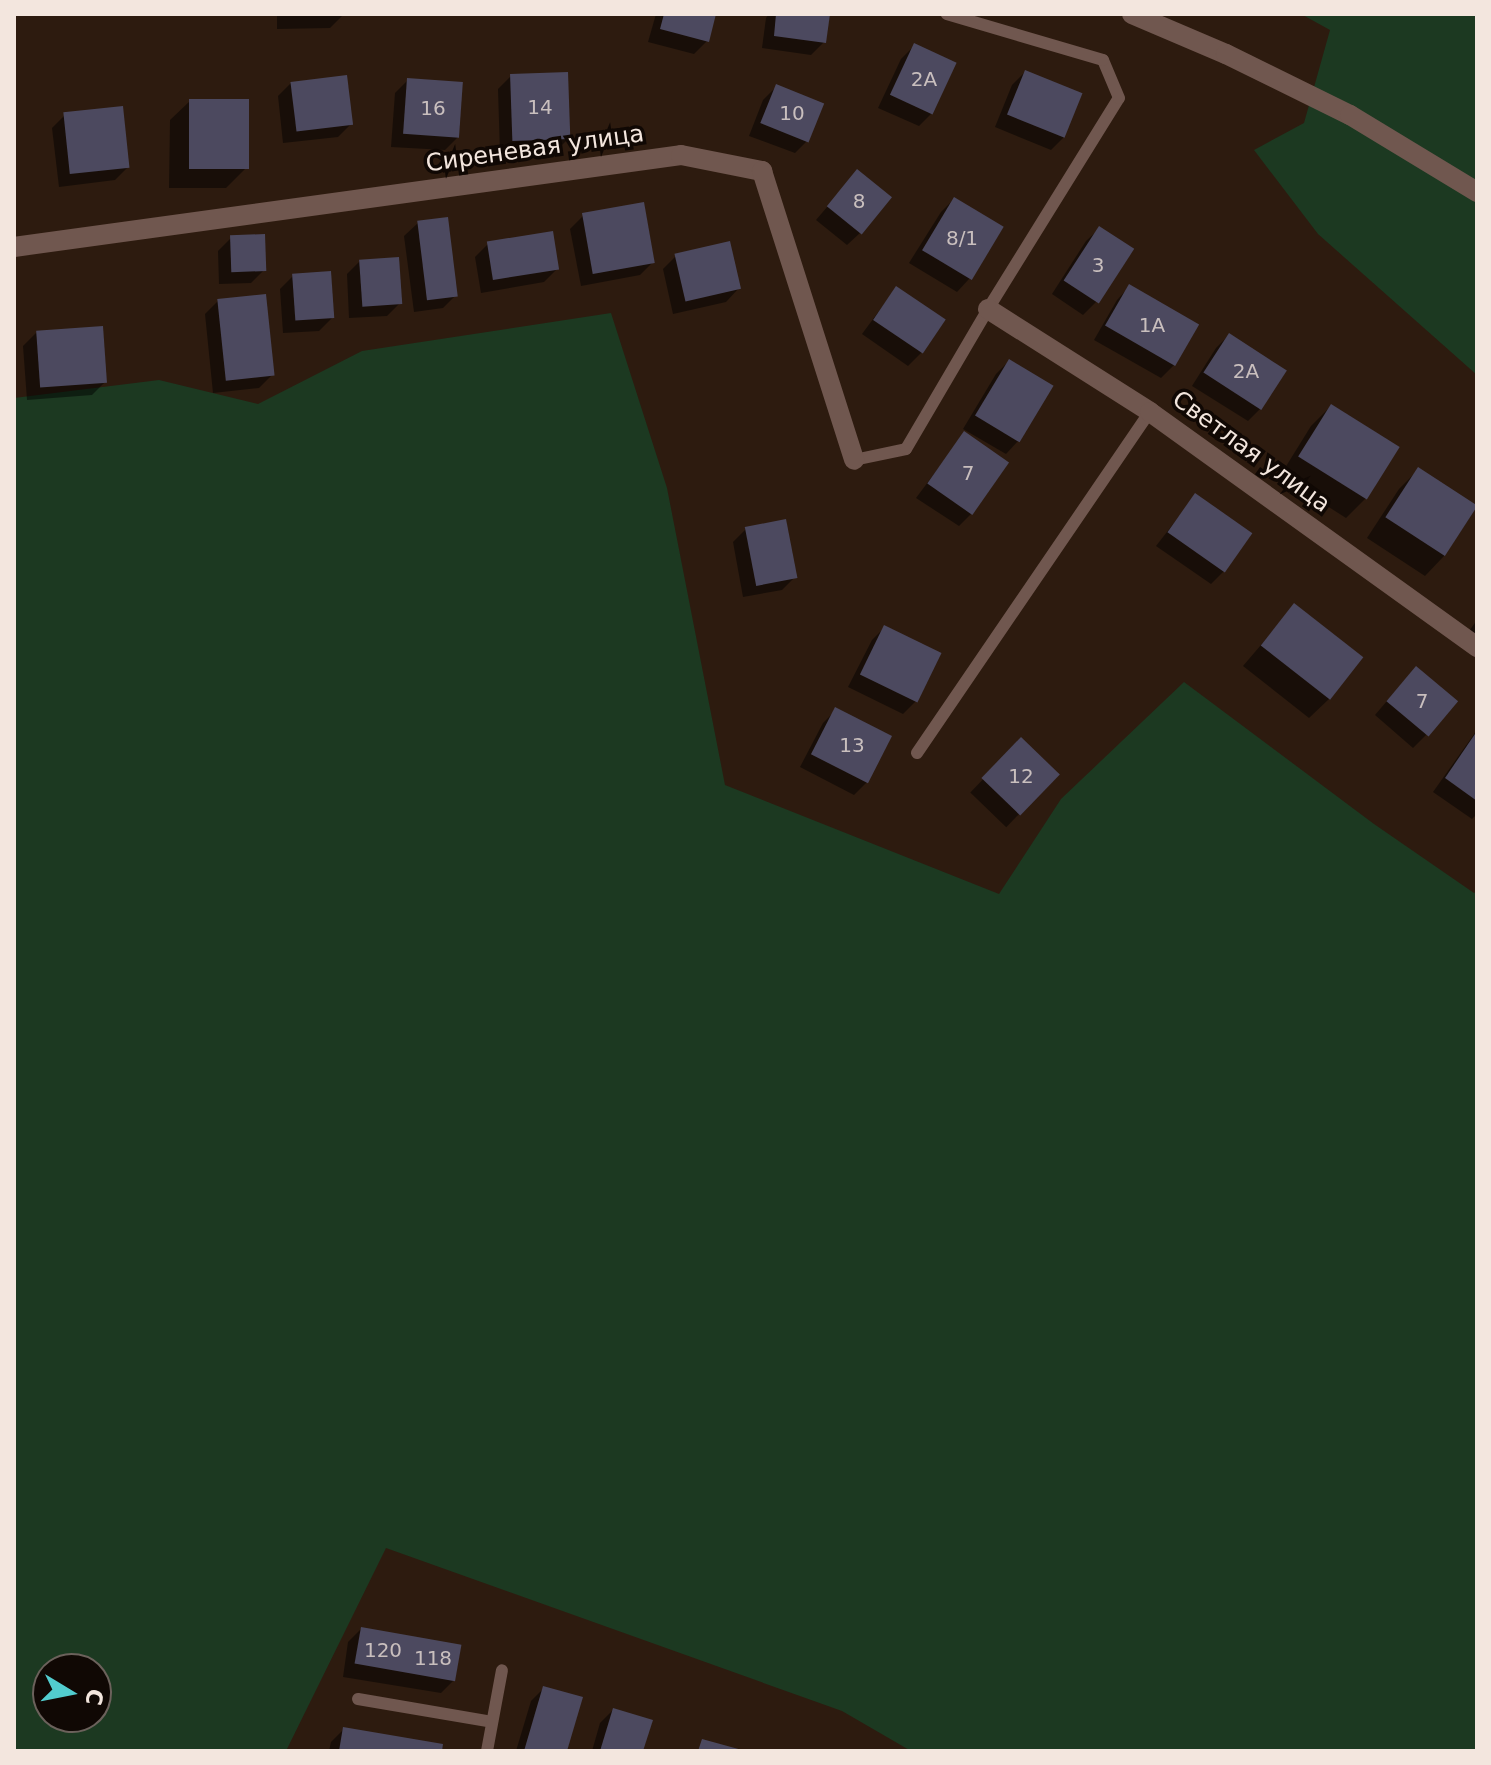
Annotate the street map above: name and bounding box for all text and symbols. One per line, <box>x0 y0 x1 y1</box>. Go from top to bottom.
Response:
house number: 2А <box>911 67 937 91</box>
house number: 14 <box>527 95 553 119</box>
house number: 16 <box>420 96 446 120</box>
house number: 10 <box>779 101 805 125</box>
street label: Сиреневая улица <box>424 119 646 179</box>
house number: 8 <box>853 189 865 213</box>
house number: 8/1 <box>946 226 978 250</box>
house number: 3 <box>1092 253 1104 277</box>
house number: 1А <box>1139 313 1165 337</box>
house number: 2А <box>1233 359 1259 383</box>
street label: Светлая улица <box>1167 385 1335 519</box>
house number: 7 <box>962 461 974 485</box>
house number: 7 <box>1416 689 1428 713</box>
house number: 13 <box>839 733 865 757</box>
house number: 12 <box>1008 764 1034 788</box>
house number: 120 <box>364 1638 402 1662</box>
house number: 118 <box>414 1646 452 1670</box>
north arrow <box>32 1653 112 1733</box>
text: С <box>80 1687 108 1707</box>

